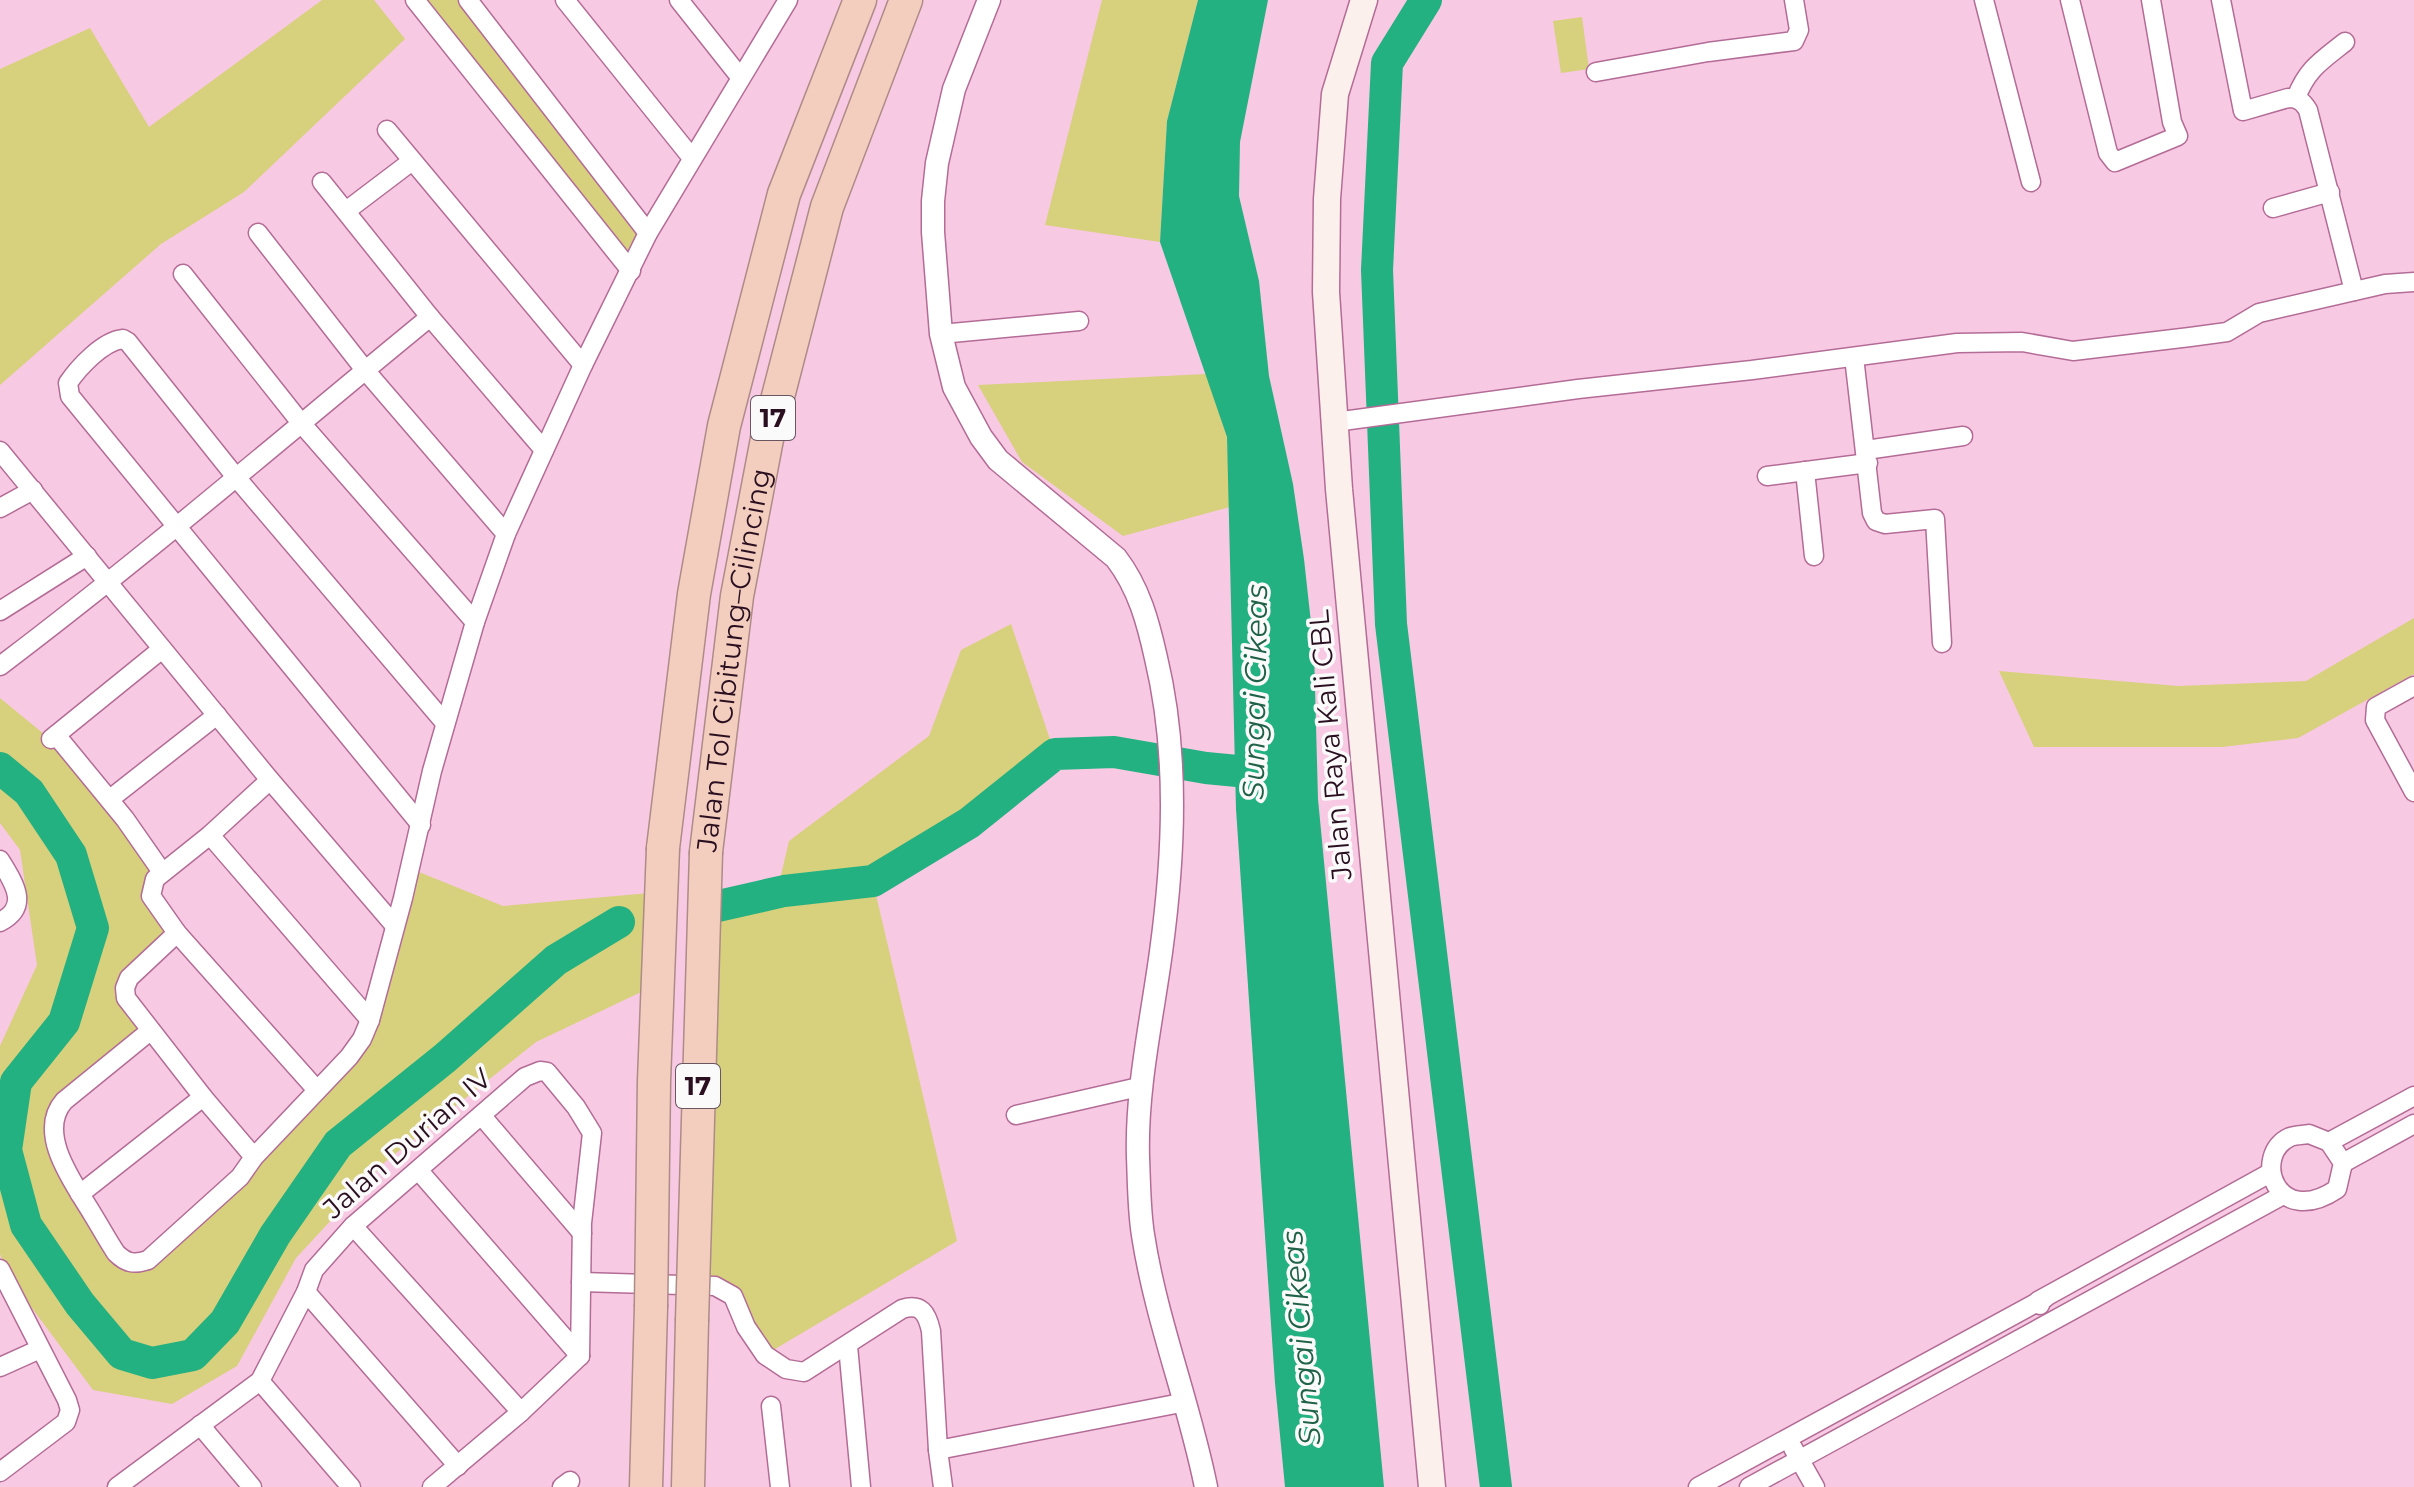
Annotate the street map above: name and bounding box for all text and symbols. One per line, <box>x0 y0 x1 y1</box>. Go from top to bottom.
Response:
road number: 17 <box>751 396 795 440</box>
street label: Jalan Tol Cibitung–Cilincing <box>689 466 778 854</box>
water label: Sungai Cikeas <box>1235 584 1275 800</box>
street label: Jalan Raya Kali CBL <box>1301 608 1359 883</box>
street label: Jalan Durian IV <box>315 1060 498 1226</box>
road number: 17 <box>676 1064 720 1108</box>
water label: Sungai Cikeas <box>1273 1229 1329 1447</box>

